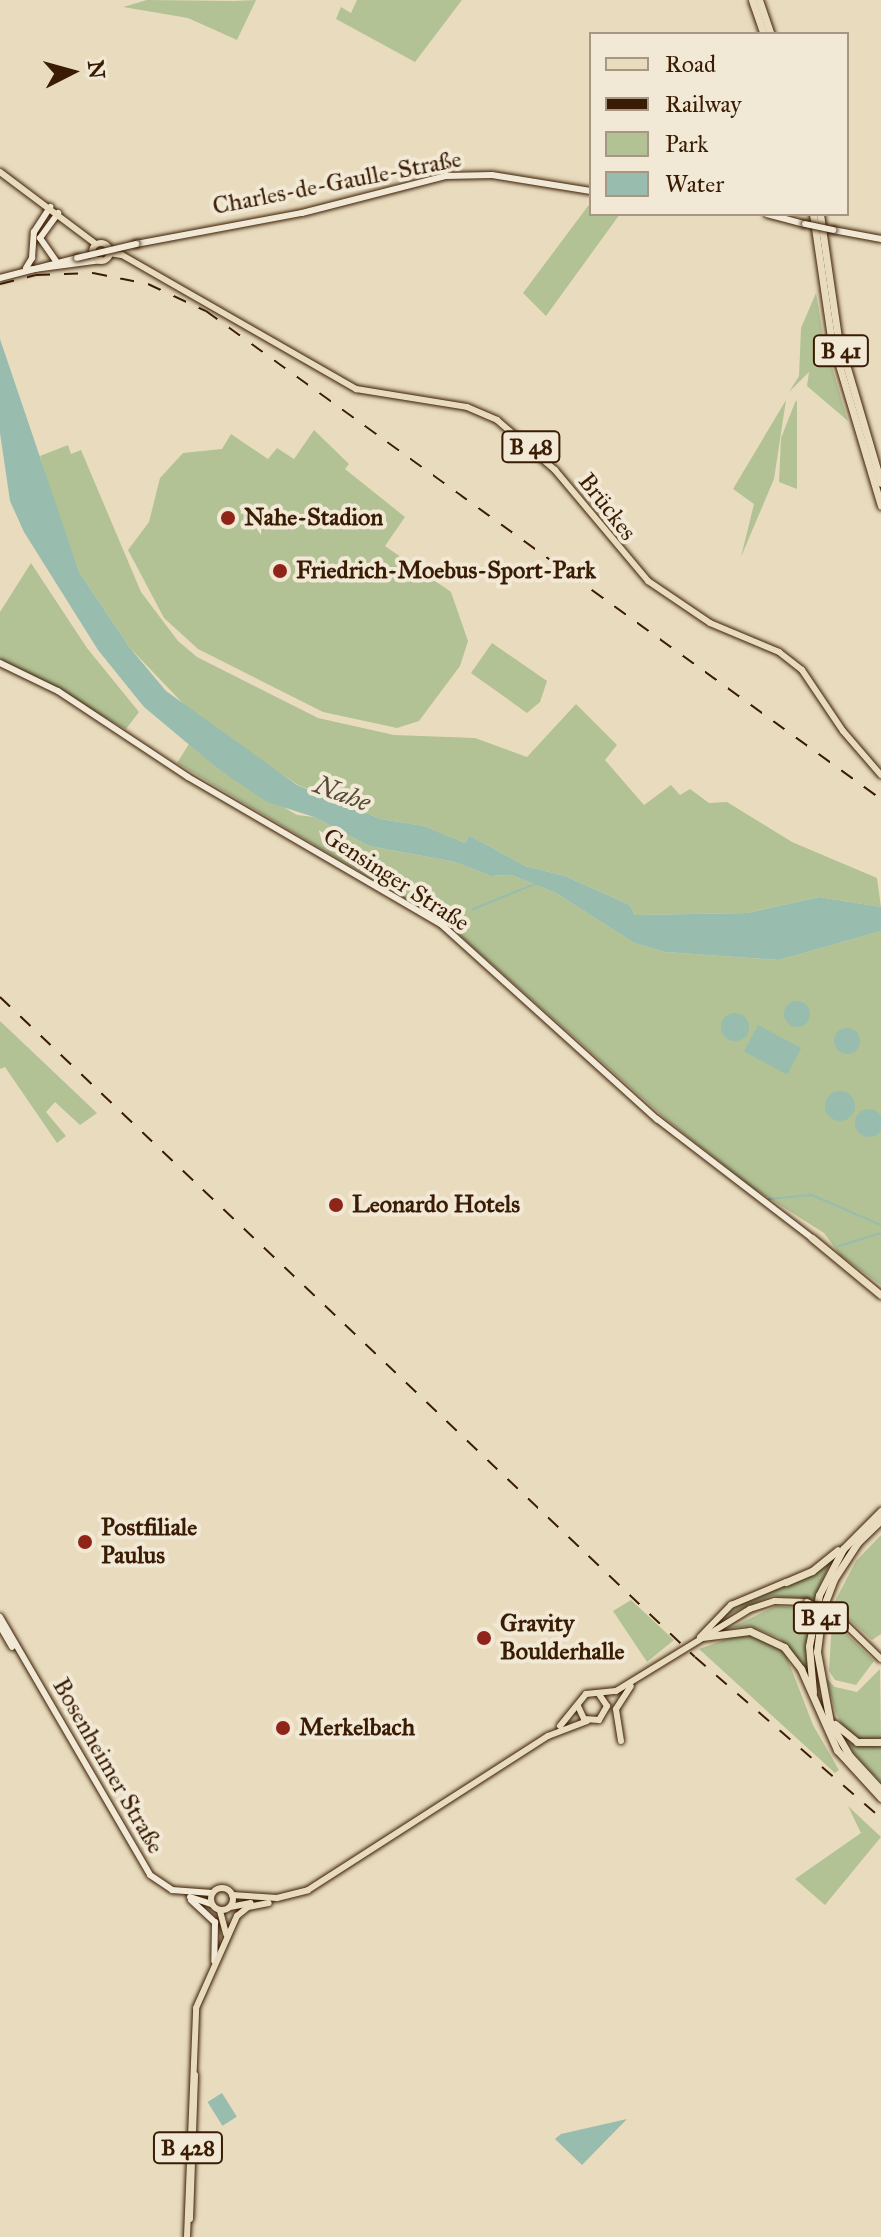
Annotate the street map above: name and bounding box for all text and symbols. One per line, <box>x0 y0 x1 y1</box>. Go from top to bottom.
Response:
north arrow <box>32 32 112 112</box>
legend <box>589 32 849 216</box>
text: Road <box>665 49 716 79</box>
text: N <box>82 59 111 80</box>
text: Railway <box>665 89 742 119</box>
text: Park <box>665 129 708 159</box>
street label: Charles-de-Gaulle-Straße <box>210 145 464 221</box>
text: Water <box>665 169 724 199</box>
road number: B 41 <box>811 333 871 369</box>
road number: B 48 <box>501 429 561 465</box>
street label: Brückes <box>572 468 642 546</box>
place label: Nahe-Stadion <box>244 504 383 532</box>
marker: Nahe-Stadion <box>219 509 237 527</box>
place label: Friedrich-Moebus-Sport-Park <box>296 557 596 585</box>
marker: Friedrich-Moebus-Sport-Park <box>271 562 289 580</box>
water label: Nahe <box>310 769 374 819</box>
street label: Gensinger Straße <box>318 822 474 938</box>
place label: Leonardo Hotels <box>352 1191 520 1219</box>
marker: Leonardo Hotels <box>327 1196 345 1214</box>
place label: Postfiliale Paulus <box>101 1514 197 1570</box>
marker: Postfiliale Paulus <box>76 1533 94 1551</box>
road number: B 41 <box>791 1600 851 1636</box>
place label: Gravity Boulderhalle <box>500 1610 625 1666</box>
marker: Gravity Boulderhalle <box>475 1629 493 1647</box>
street label: Bosenheimer Straße <box>46 1673 170 1859</box>
place label: Merkelbach <box>299 1714 415 1742</box>
marker: Merkelbach <box>274 1719 292 1737</box>
road number: B 428 <box>152 2130 224 2166</box>

